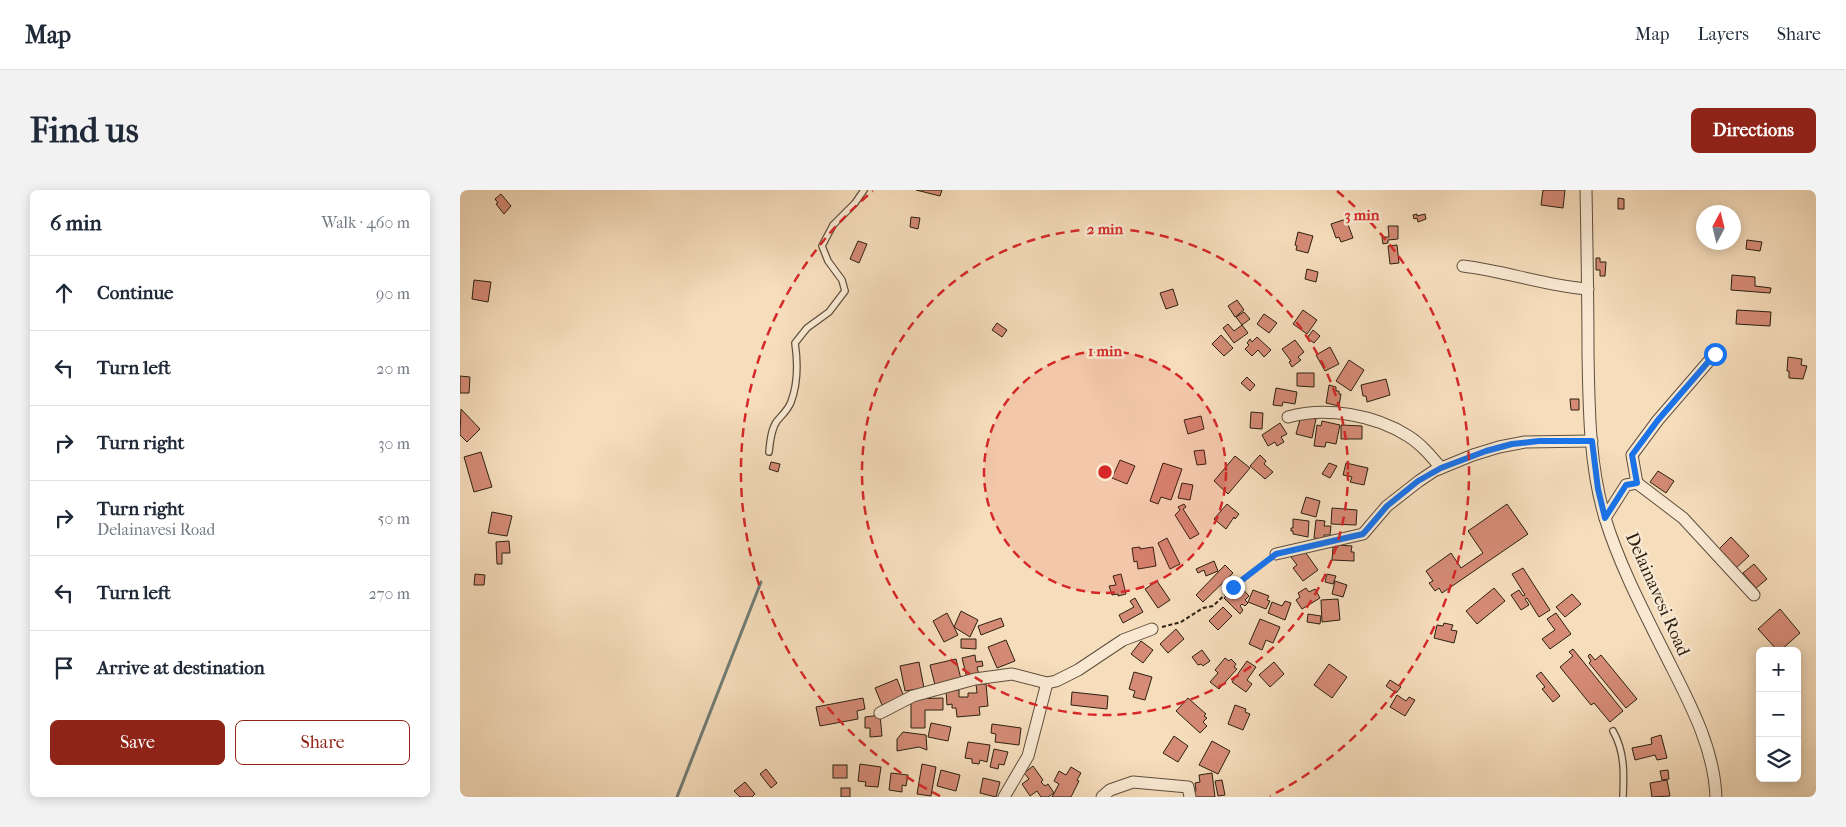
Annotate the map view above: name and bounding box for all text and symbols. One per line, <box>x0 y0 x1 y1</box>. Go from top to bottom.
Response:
text: Map <box>25 21 71 49</box>
text: Map <box>1635 24 1669 45</box>
text: Layers <box>1697 24 1749 45</box>
text: Share <box>1777 24 1821 45</box>
button: Directions <box>1691 108 1816 153</box>
text: Find us <box>30 110 139 151</box>
north arrow <box>1696 205 1741 250</box>
text: 3 min <box>1345 206 1380 224</box>
text: 6 min <box>50 211 102 235</box>
text: Walk · 460 m <box>322 213 410 232</box>
text: 2 min <box>1087 220 1124 238</box>
icon: ahead <box>50 279 78 307</box>
text: Continue <box>97 282 173 304</box>
text: 90 m <box>376 284 410 303</box>
text: 1 min <box>1088 342 1122 360</box>
route start <box>1704 343 1727 366</box>
icon: left <box>50 354 78 382</box>
text: Turn left <box>97 357 171 379</box>
text: 20 m <box>376 359 410 378</box>
icon: right <box>50 429 78 457</box>
text: Turn right <box>97 432 184 454</box>
text: 30 m <box>378 434 410 453</box>
centre of rings <box>1096 463 1114 481</box>
text: Turn right <box>97 498 184 520</box>
icon: right <box>50 504 78 532</box>
text: 50 m <box>378 509 410 528</box>
text: Delainavesi Road <box>97 520 215 539</box>
street label: Delainavesi Road <box>1621 529 1694 659</box>
route end <box>1222 576 1245 599</box>
icon: left <box>50 579 78 607</box>
text: Turn left <box>97 582 171 604</box>
text: 270 m <box>369 584 410 603</box>
map controls <box>1756 647 1801 782</box>
button: + <box>1756 647 1801 692</box>
icon: arrive <box>50 654 78 682</box>
text: Arrive at destination <box>97 657 265 679</box>
button: − <box>1756 692 1801 737</box>
button: Save <box>50 720 225 765</box>
button: Share <box>235 720 410 765</box>
button: layers <box>1756 737 1801 782</box>

